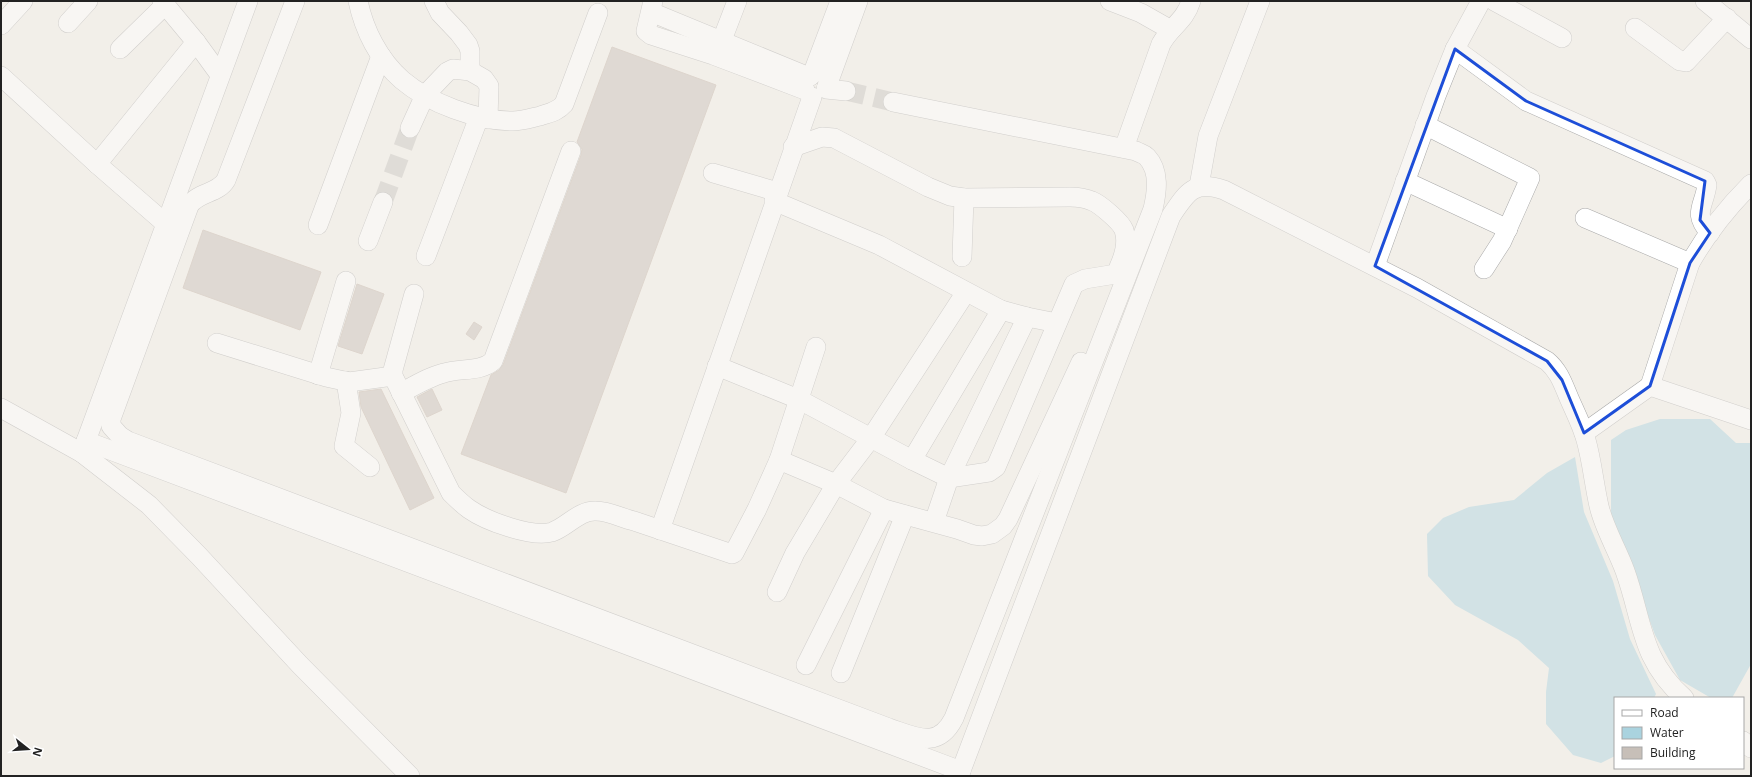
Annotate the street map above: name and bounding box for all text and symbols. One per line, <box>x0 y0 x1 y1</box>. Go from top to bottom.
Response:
legend <box>1614 697 1744 769</box>
text: Road <box>1650 704 1679 721</box>
text: Water <box>1650 724 1684 741</box>
north arrow <box>8 729 48 769</box>
text: Building <box>1650 744 1696 761</box>
text: N <box>30 746 47 759</box>

